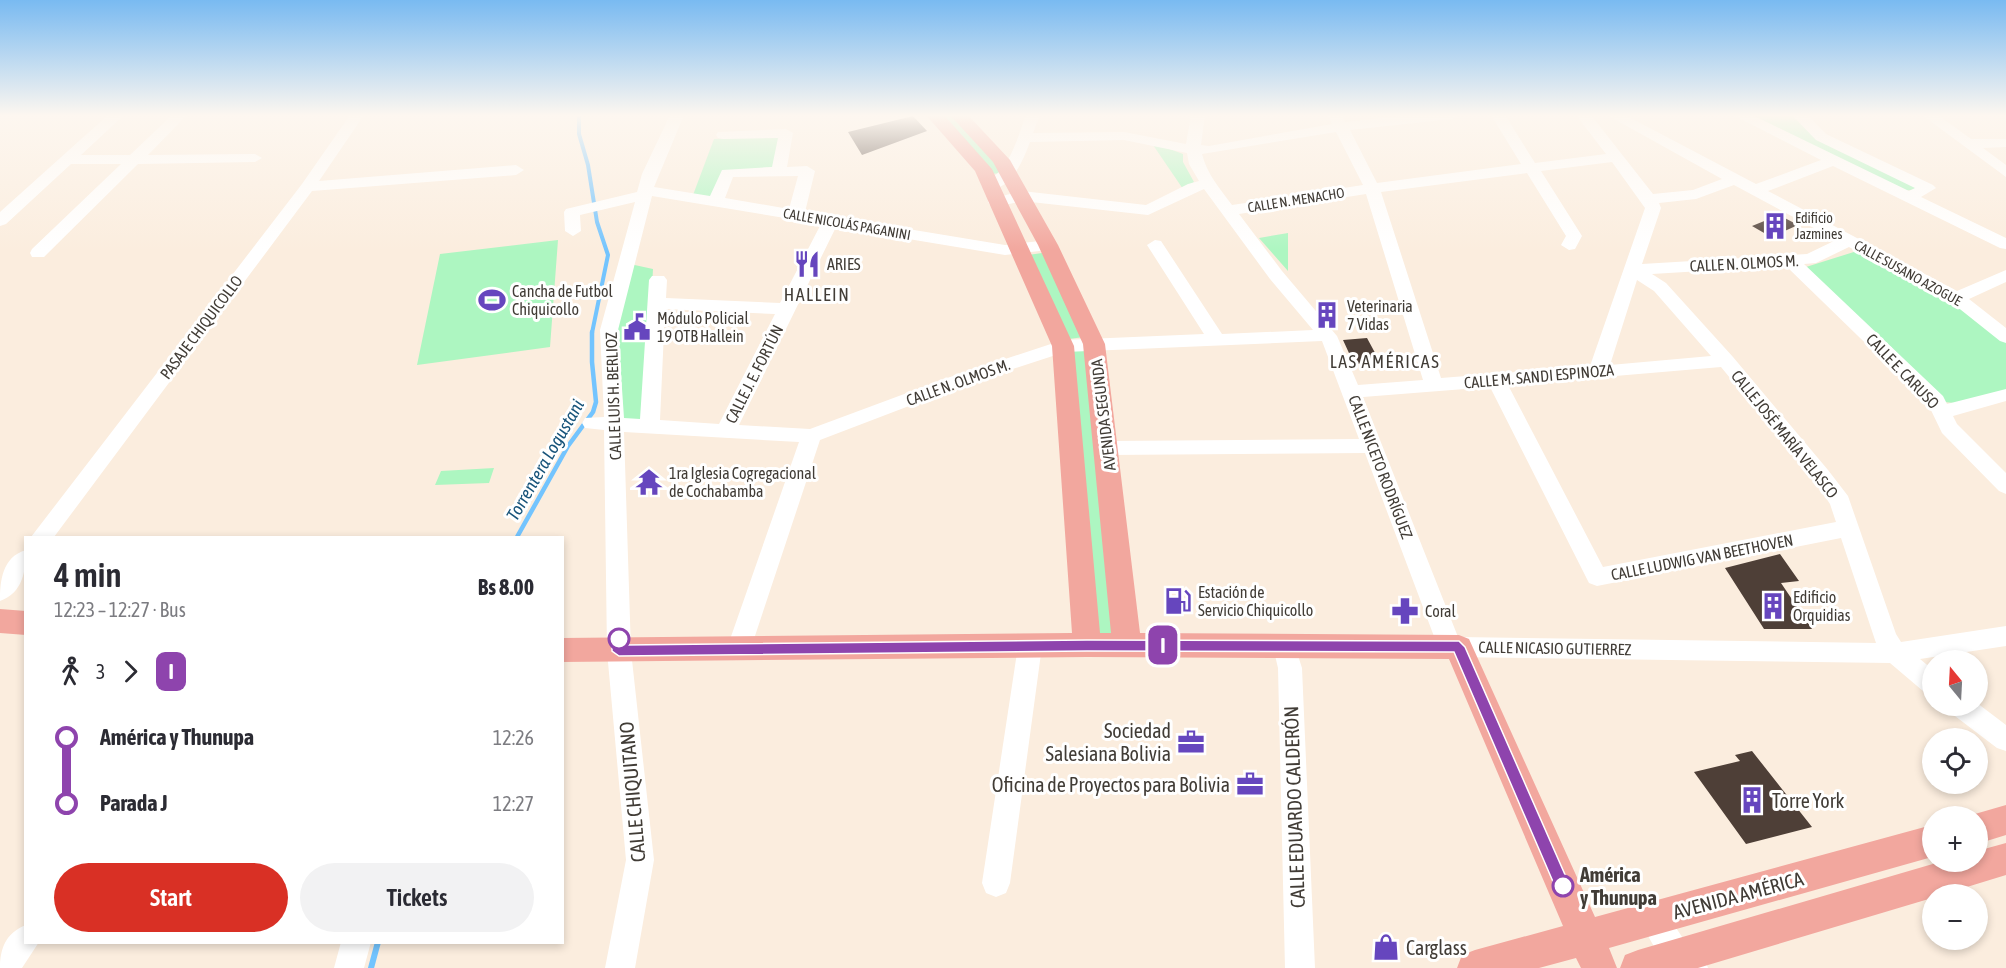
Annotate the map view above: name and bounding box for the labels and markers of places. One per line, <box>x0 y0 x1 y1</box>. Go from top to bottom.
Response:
place label: Edificio Jazmines <box>1795 210 1842 242</box>
building icon: Edificio Jazmines <box>1760 211 1790 241</box>
restaurant icon: ARIES <box>792 249 822 279</box>
place label: ARIES <box>827 255 861 273</box>
place label: Cancha de Futbol Chiquicollo <box>512 282 613 319</box>
sports icon: Cancha de Futbol Chiquicollo <box>477 285 507 315</box>
place label: Veterinaria 7 Vidas <box>1347 297 1413 333</box>
building icon: Veterinaria 7 Vidas <box>1312 300 1342 330</box>
place label: Módulo Policial 19 OTB Hallein <box>657 309 750 345</box>
public building icon: Módulo Policial 19 OTB Hallein <box>622 312 652 342</box>
place label: 1ra Iglesia Cogregacional de Cochabamba <box>669 464 817 500</box>
temple icon: 1ra Iglesia Cogregacional de Cochabamba <box>634 467 664 497</box>
place label: Estación de Servicio Chiquicollo <box>1198 583 1313 620</box>
fuel station icon: Estación de Servicio Chiquicollo <box>1163 586 1193 616</box>
place label: Edificio Orquidias <box>1793 588 1851 625</box>
building icon: Edificio Orquidias <box>1758 591 1788 621</box>
pharmacy icon: Coral <box>1390 596 1420 626</box>
place label: Coral <box>1425 602 1457 620</box>
unlabelled marker <box>608 628 630 650</box>
place label: Sociedad Salesiana Bolivia <box>1046 719 1171 765</box>
office icon: Sociedad Salesiana Bolivia <box>1176 727 1206 757</box>
office icon: Oficina de Proyectos para Bolivia <box>1235 769 1265 799</box>
place label: Oficina de Proyectos para Bolivia <box>992 773 1230 796</box>
building icon: Torre York <box>1737 785 1767 815</box>
place label: Torre York <box>1772 789 1845 812</box>
place label: América y Thunupa <box>1579 863 1657 909</box>
marker: América y Thunupa <box>1552 875 1574 897</box>
shop icon: Carglass <box>1371 932 1401 962</box>
place label: Carglass <box>1406 936 1467 959</box>

